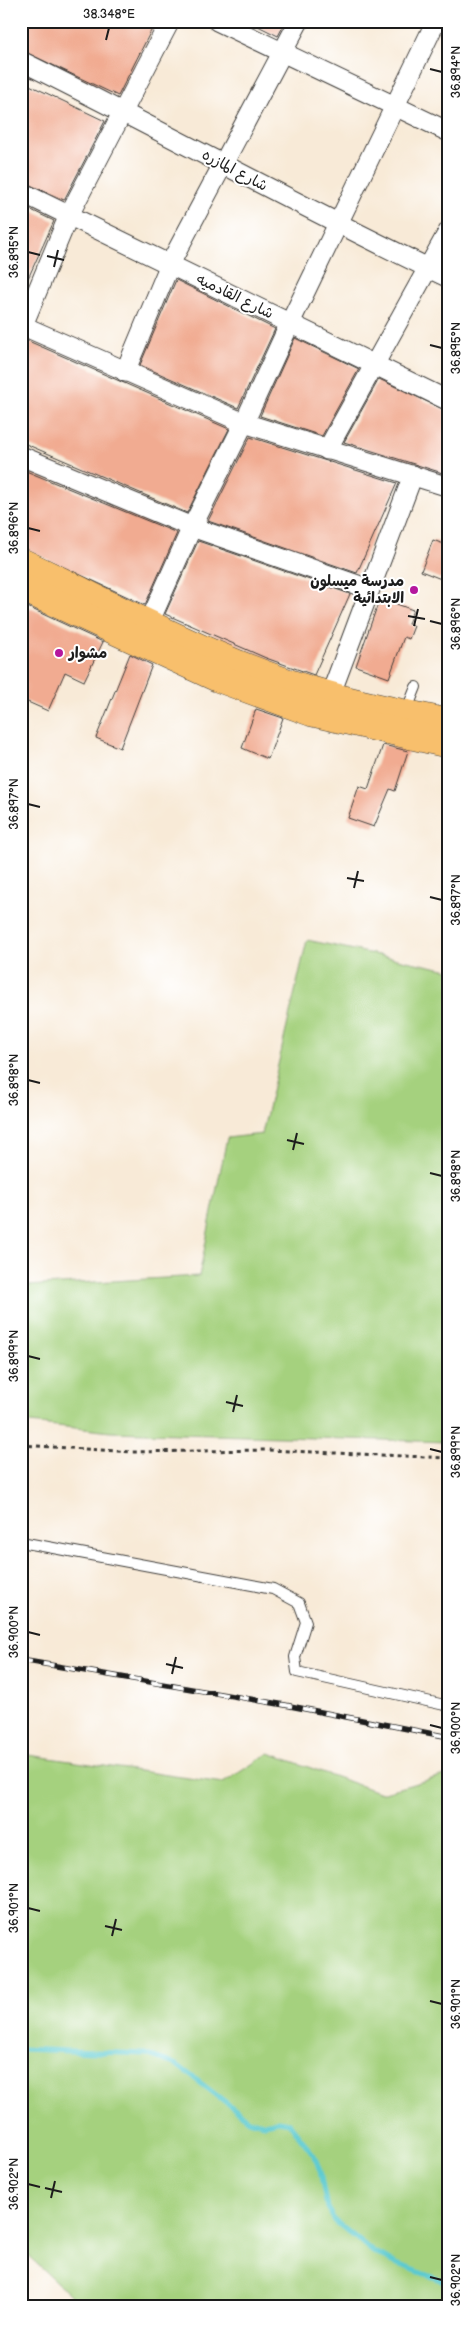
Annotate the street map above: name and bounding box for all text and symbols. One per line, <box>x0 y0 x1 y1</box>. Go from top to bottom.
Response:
text: 38.348°E <box>83 7 135 22</box>
text: 36.894°N <box>449 46 464 98</box>
street label: شارع المازره <box>199 145 271 196</box>
text: 36.895°N <box>7 226 22 278</box>
street label: شارع القادميه <box>193 270 276 323</box>
text: 36.895°N <box>449 322 464 374</box>
text: 36.896°N <box>7 502 22 554</box>
place label: مدرسة ميسلون الابتدائية <box>310 572 404 608</box>
marker: مدرسة ميسلون الابتدائية <box>408 584 420 596</box>
text: 36.896°N <box>449 598 464 650</box>
place label: مشوار <box>67 644 107 663</box>
marker: مشوار <box>53 647 65 659</box>
text: 36.897°N <box>7 778 22 830</box>
text: 36.897°N <box>449 874 464 926</box>
text: 36.898°N <box>7 1054 22 1106</box>
text: 36.898°N <box>449 1150 464 1202</box>
text: 36.899°N <box>7 1330 22 1382</box>
text: 36.899°N <box>449 1426 464 1478</box>
text: 36.900°N <box>7 1606 22 1658</box>
text: 36.900°N <box>449 1702 464 1754</box>
text: 36.901°N <box>7 1883 22 1933</box>
text: 36.901°N <box>449 1979 464 2029</box>
text: 36.902°N <box>7 2158 22 2210</box>
text: 36.902°N <box>449 2254 464 2306</box>

